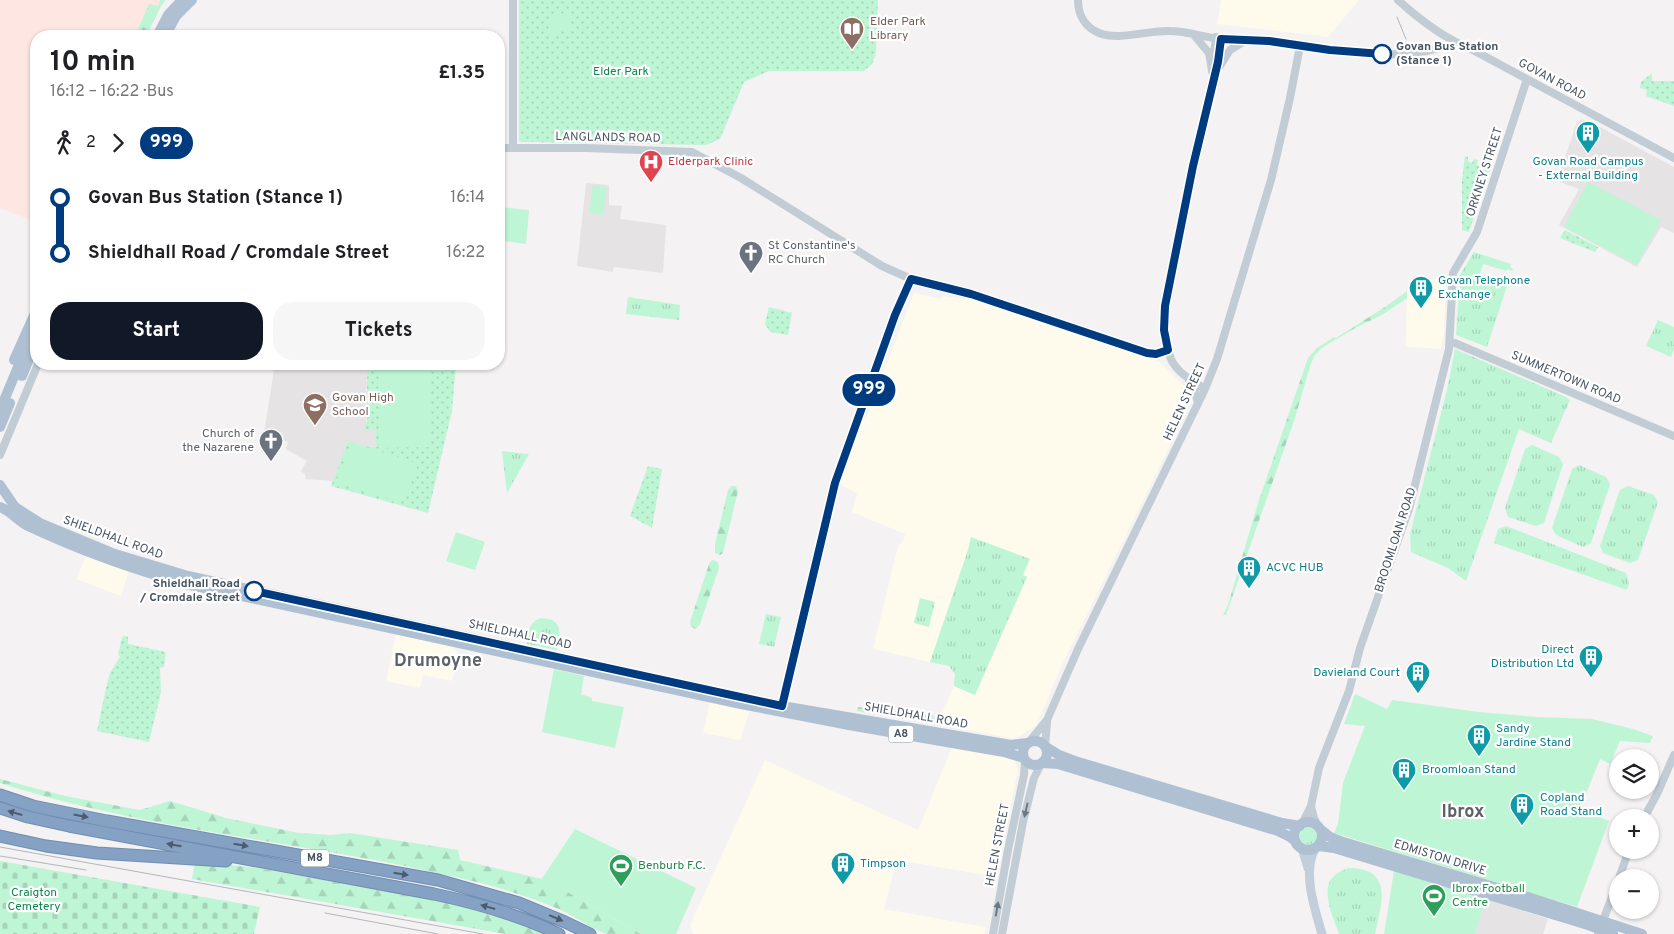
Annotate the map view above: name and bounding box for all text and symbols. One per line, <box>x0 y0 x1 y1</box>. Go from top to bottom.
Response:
place label: Elder Park Library <box>870 14 926 44</box>
library icon: Elder Park Library <box>839 16 865 50</box>
place label: Govan Bus Station (Stance 1) <box>1396 39 1498 69</box>
marker: Govan Bus Station (Stance 1) <box>1372 44 1392 64</box>
text: 10 min <box>50 45 136 81</box>
street label: GOVAN ROAD <box>1515 55 1589 105</box>
text: £1.35 <box>438 61 485 85</box>
park label: Elder Park <box>593 64 649 80</box>
text: 16:12 – 16:22 · Bus <box>50 82 174 102</box>
building icon: Govan Road Campus - External Building <box>1575 120 1601 154</box>
street label: ORKNEY STREET <box>1463 125 1507 219</box>
icon: walk <box>50 129 78 157</box>
icon: forward <box>104 129 132 157</box>
street label: LANGLANDS ROAD <box>555 129 661 147</box>
text: 999 <box>150 131 183 154</box>
text: 2 <box>86 133 96 153</box>
hospital icon: Elderpark Clinic <box>638 149 664 183</box>
place label: Elderpark Clinic <box>668 154 753 170</box>
place label: Govan Road Campus - External Building <box>1532 154 1644 184</box>
text: Govan Bus Station (Stance 1) <box>88 186 343 210</box>
text: 16:14 <box>450 188 485 208</box>
place label: St Constantine's RC Church <box>768 238 856 268</box>
church icon: St Constantine's RC Church <box>738 240 764 274</box>
text: Shieldhall Road / Cromdale Street <box>88 241 389 265</box>
text: 16:22 <box>446 243 485 263</box>
place label: Govan Telephone Exchange <box>1438 273 1530 303</box>
building icon: Govan Telephone Exchange <box>1408 275 1434 309</box>
button: Start <box>50 302 263 360</box>
button: Tickets <box>273 302 485 360</box>
street label: SUMMERTOWN ROAD <box>1509 348 1623 408</box>
street label: HELEN STREET <box>1160 361 1210 443</box>
line badge: 999 <box>840 374 898 406</box>
text: 999 <box>852 378 886 401</box>
place label: Govan High School <box>332 390 394 420</box>
school or university icon: Govan High School <box>302 392 328 426</box>
place label: Church of the Nazarene <box>182 426 254 456</box>
church icon: Church of the Nazarene <box>258 428 284 462</box>
street label: BROOMLOAN ROAD <box>1372 486 1420 594</box>
street label: SHIELDHALL ROAD <box>61 512 165 564</box>
building icon: ACVC HUB <box>1236 555 1262 589</box>
place label: ACVC HUB <box>1266 560 1324 576</box>
place label: Shieldhall Road / Cromdale Street <box>139 576 240 606</box>
marker: Shieldhall Road / Cromdale Street <box>244 581 264 601</box>
street label: SHIELDHALL ROAD <box>467 616 573 654</box>
place label: Direct Distribution Ltd <box>1491 642 1574 672</box>
building icon: Direct Distribution Ltd <box>1578 644 1604 678</box>
district label: Drumoyne <box>394 650 482 673</box>
building icon: Davieland Court <box>1405 660 1431 694</box>
place label: Davieland Court <box>1313 665 1400 681</box>
street label: SHIELDHALL ROAD <box>863 699 969 733</box>
place label: Sandy Jardine Stand <box>1496 721 1571 751</box>
building icon: Sandy Jardine Stand <box>1466 723 1492 757</box>
road number: A8 <box>888 726 914 742</box>
map controls <box>1609 749 1659 919</box>
button: layers <box>1609 749 1659 799</box>
building icon: Broomloan Stand <box>1391 757 1417 791</box>
place label: Broomloan Stand <box>1422 762 1516 778</box>
place label: Copland Road Stand <box>1540 790 1602 820</box>
building icon: Copland Road Stand <box>1509 792 1535 826</box>
district label: Ibrox <box>1442 801 1484 824</box>
street label: HELEN STREET <box>982 802 1014 888</box>
one-way arrow <box>1022 802 1030 817</box>
one-way arrow <box>8 808 23 816</box>
button: + <box>1609 809 1659 859</box>
one-way arrow <box>73 812 89 820</box>
street label: EDMISTON DRIVE <box>1392 836 1488 880</box>
one-way arrow <box>166 841 182 849</box>
one-way arrow <box>233 842 249 850</box>
road number: M8 <box>301 850 329 866</box>
building icon: Timpson <box>830 851 856 885</box>
sports icon: Benburb F.C. <box>608 853 634 887</box>
place label: Timpson <box>860 856 906 872</box>
place label: Benburb F.C. <box>638 858 706 874</box>
button: − <box>1609 869 1659 919</box>
one-way arrow <box>393 870 409 878</box>
place label: Ibrox Football Centre <box>1452 881 1525 911</box>
sports icon: Ibrox Football Centre <box>1421 883 1447 917</box>
park label: Craigton Cemetery <box>7 885 61 915</box>
one-way arrow <box>994 900 1002 916</box>
one-way arrow <box>480 903 495 911</box>
one-way arrow <box>549 914 563 922</box>

